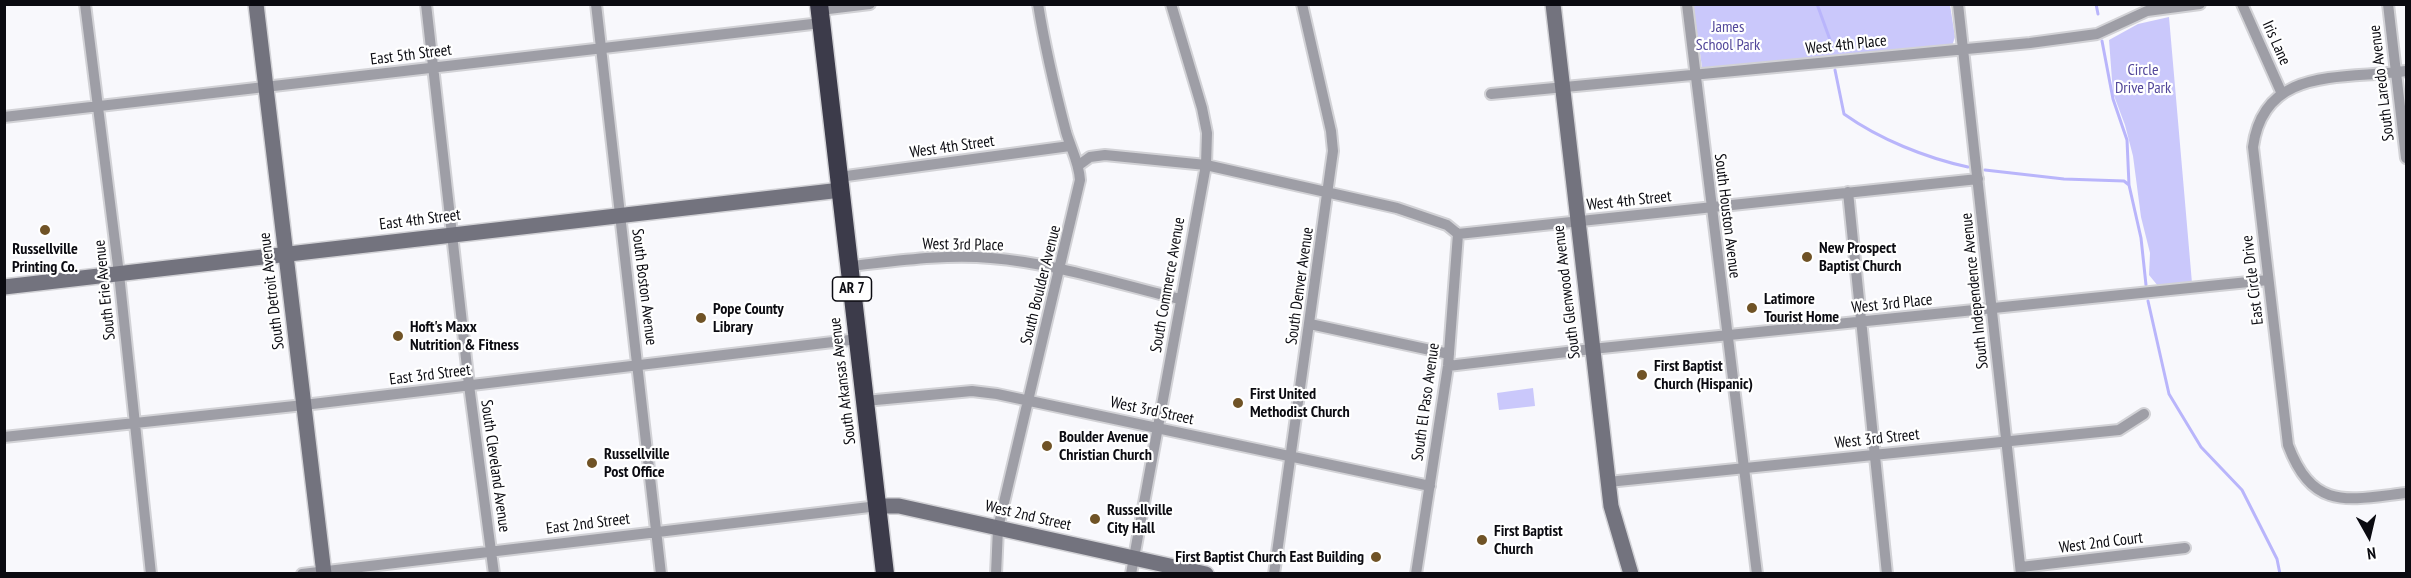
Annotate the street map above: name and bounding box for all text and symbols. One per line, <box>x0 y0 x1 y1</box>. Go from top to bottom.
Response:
park label: James School Park <box>1696 17 1760 55</box>
street label: Iris Lane <box>2258 18 2294 68</box>
street label: South Laredo Avenue <box>2365 24 2399 142</box>
street label: West 4th Place <box>1805 31 1887 59</box>
street label: East 5th Street <box>369 40 453 70</box>
park label: Circle Drive Park <box>2115 60 2171 98</box>
street label: West 4th Street <box>909 132 995 162</box>
street label: South Houston Avenue <box>1710 153 1744 279</box>
street label: West 4th Street <box>1586 187 1672 215</box>
street label: East 4th Street <box>378 205 462 235</box>
street label: South Independence Avenue <box>1957 212 1993 370</box>
street label: South Commerce Avenue <box>1147 216 1189 354</box>
marker: Russellville Printing Co. <box>38 223 52 237</box>
street label: South Boulder Avenue <box>1017 223 1065 347</box>
street label: South Glenwood Avenue <box>1549 224 1585 360</box>
street label: South Denver Avenue <box>1282 226 1318 346</box>
street label: South Boston Avenue <box>627 228 661 346</box>
street label: South Detroit Avenue <box>255 231 289 351</box>
street label: East Circle Drive <box>2238 234 2268 326</box>
street label: West 3rd Place <box>922 235 1004 255</box>
place label: New Prospect Baptist Church <box>1819 238 1901 276</box>
place label: Russellville Printing Co. <box>12 239 78 277</box>
street label: South Erie Avenue <box>90 239 120 341</box>
marker: New Prospect Baptist Church <box>1800 250 1814 264</box>
road number: AR 7 <box>832 277 872 301</box>
place label: Latimore Tourist Home <box>1764 289 1839 327</box>
street label: West 3rd Place <box>1851 290 1933 318</box>
place label: Pope County Library <box>713 299 784 337</box>
marker: Latimore Tourist Home <box>1745 301 1759 315</box>
marker: Pope County Library <box>694 311 708 325</box>
street label: South Arkansas Avenue <box>826 316 860 446</box>
place label: Hoft's Maxx Nutrition & Fitness <box>410 317 519 355</box>
marker: Hoft's Maxx Nutrition & Fitness <box>391 329 405 343</box>
street label: South El Paso Avenue <box>1408 342 1444 462</box>
place label: First Baptist Church (Hispanic) <box>1654 356 1753 394</box>
street label: East 3rd Street <box>388 361 472 389</box>
marker: First Baptist Church (Hispanic) <box>1635 368 1649 382</box>
place label: First United Methodist Church <box>1250 384 1350 422</box>
street label: West 3rd Street <box>1108 393 1196 429</box>
marker: First United Methodist Church <box>1231 396 1245 410</box>
street label: South Cleveland Avenue <box>476 398 514 534</box>
street label: West 3rd Street <box>1834 425 1920 453</box>
place label: Boulder Avenue Christian Church <box>1059 427 1152 465</box>
marker: Boulder Avenue Christian Church <box>1040 439 1054 453</box>
place label: Russellville Post Office <box>604 444 670 482</box>
marker: Russellville Post Office <box>585 456 599 470</box>
street label: West 2nd Street <box>983 497 1073 535</box>
place label: Russellville City Hall <box>1107 500 1173 538</box>
north arrow <box>2339 506 2399 566</box>
street label: East 2nd Street <box>545 509 631 539</box>
marker: Russellville City Hall <box>1088 512 1102 526</box>
place label: First Baptist Church <box>1494 521 1563 559</box>
street label: West 2nd Court <box>2058 528 2144 558</box>
marker: First Baptist Church <box>1475 533 1489 547</box>
text: N <box>2366 543 2377 564</box>
place label: First Baptist Church East Building <box>1175 547 1364 567</box>
marker: First Baptist Church East Building <box>1369 550 1383 564</box>

